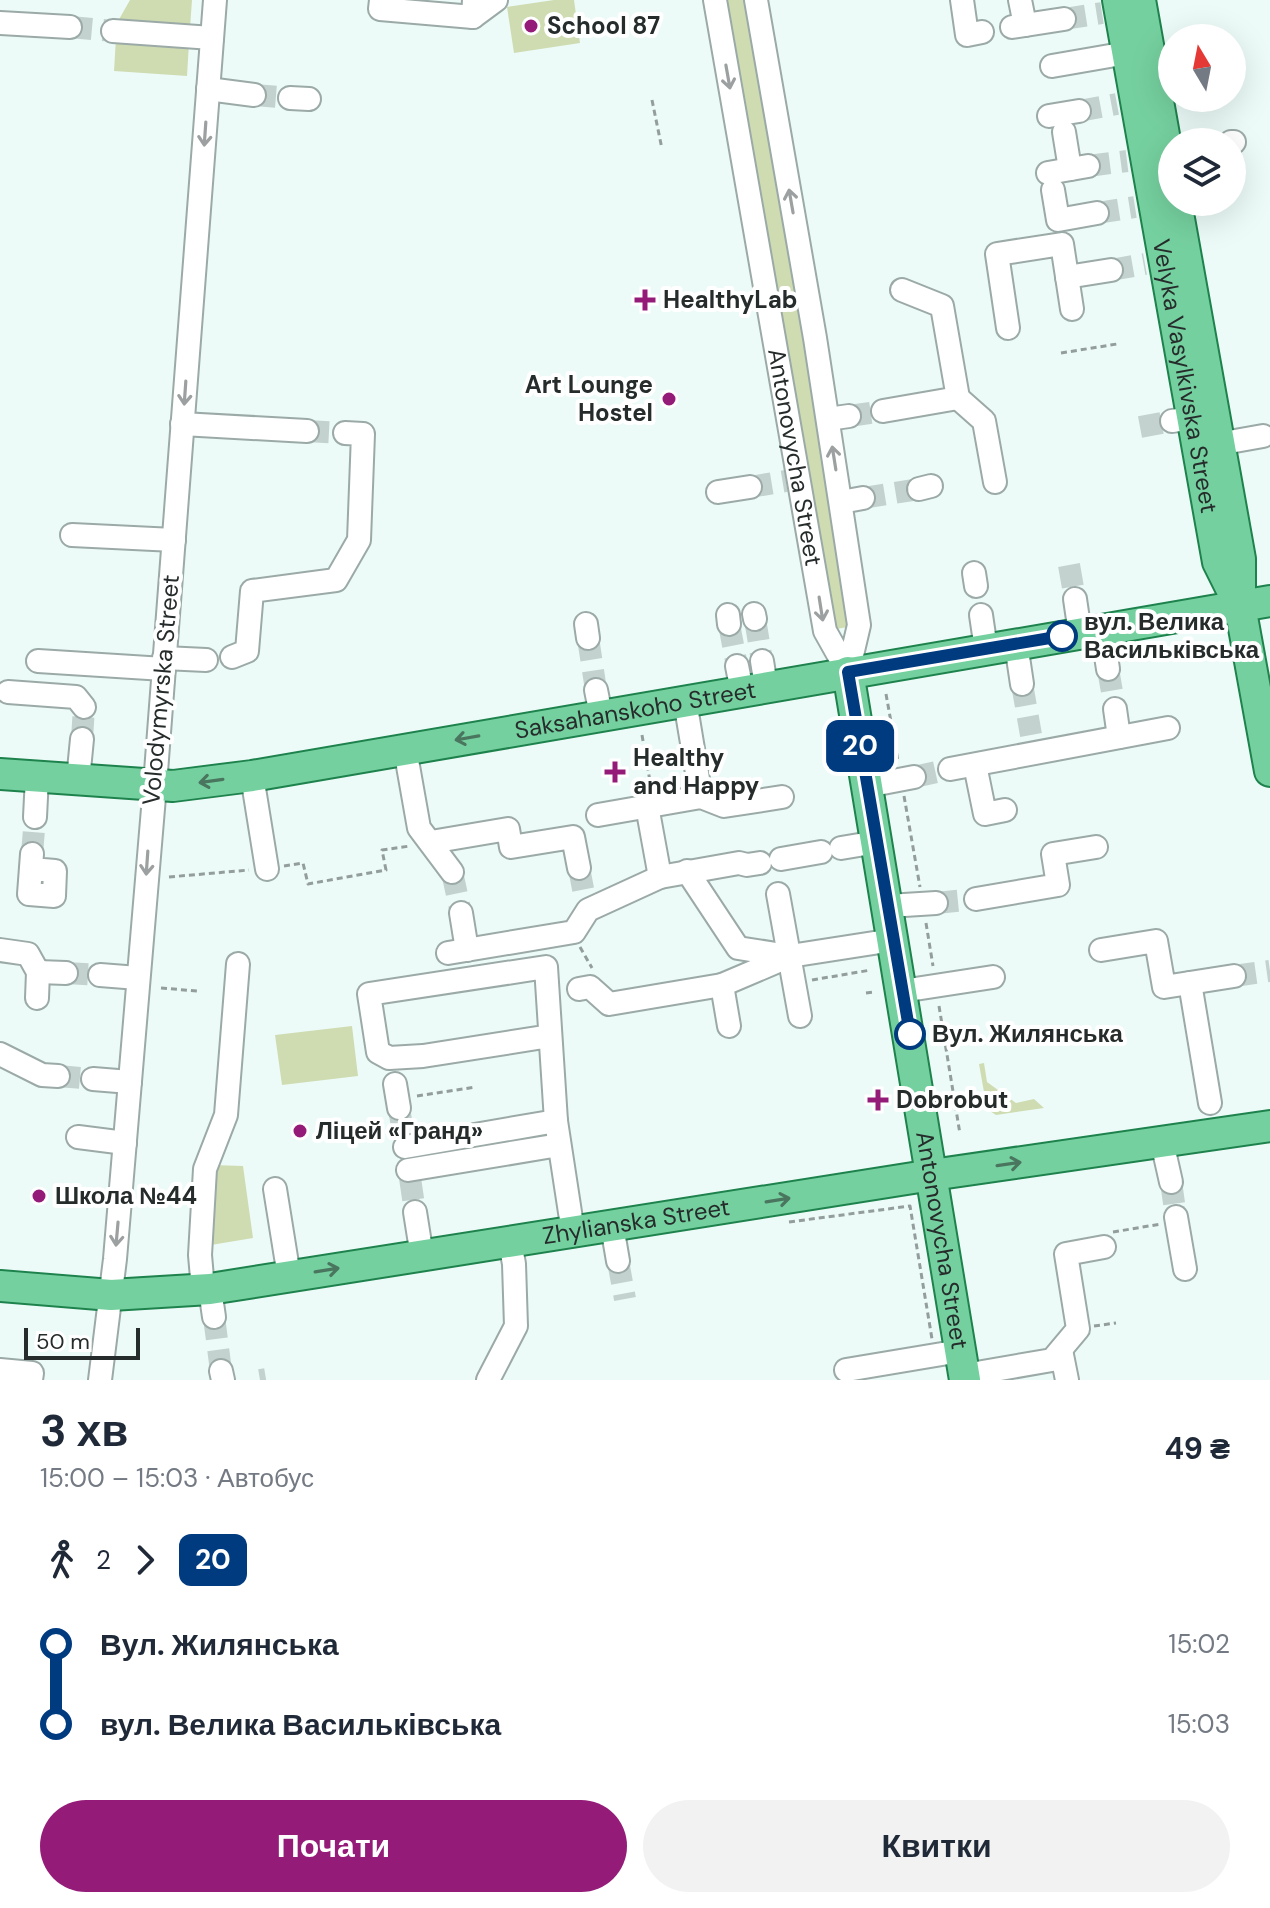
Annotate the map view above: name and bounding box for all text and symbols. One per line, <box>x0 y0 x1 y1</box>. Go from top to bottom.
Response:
place label: School 87 <box>547 10 660 41</box>
marker: School 87 <box>522 17 540 35</box>
north arrow <box>1158 24 1246 112</box>
map controls <box>1158 24 1246 216</box>
one-way arrow <box>722 64 737 89</box>
one-way arrow <box>197 120 212 147</box>
button: layers <box>1158 128 1246 216</box>
one-way arrow <box>783 189 798 214</box>
street label: Velyka Vasylkivska Street <box>1146 237 1225 516</box>
place label: HealthyLab <box>663 284 798 315</box>
marker: HealthyLab <box>634 289 656 311</box>
street label: Antonovycha Street <box>761 346 829 568</box>
place label: Art Lounge Hostel <box>525 369 653 428</box>
one-way arrow <box>177 379 192 406</box>
marker: Art Lounge Hostel <box>660 390 678 408</box>
one-way arrow <box>826 446 841 471</box>
street label: Volodymyrska Street <box>135 573 186 807</box>
one-way arrow <box>814 596 829 621</box>
place label: вул. Велика Васильківська <box>1084 606 1260 665</box>
marker: вул. Велика Васильківська <box>1047 621 1077 651</box>
street label: Saksahanskoho Street <box>512 674 758 746</box>
line badge: 20 <box>824 720 896 772</box>
text: 20 <box>842 727 878 764</box>
one-way arrow <box>455 732 480 747</box>
place label: Healthy and Happy <box>633 742 760 801</box>
marker: Healthy and Happy <box>604 761 626 783</box>
one-way arrow <box>199 774 224 789</box>
one-way arrow <box>139 849 154 876</box>
place label: Вул. Жилянська <box>932 1018 1124 1049</box>
marker: Вул. Жилянська <box>895 1019 925 1049</box>
place label: Dobrobut <box>896 1084 1009 1115</box>
marker: Dobrobut <box>867 1089 889 1111</box>
place label: Ліцей «Гранд» <box>316 1115 483 1146</box>
marker: Ліцей «Гранд» <box>291 1122 309 1140</box>
street label: Antonovycha Street <box>909 1129 976 1351</box>
one-way arrow <box>996 1156 1021 1171</box>
place label: Школа №44 <box>55 1180 197 1211</box>
marker: Школа №44 <box>30 1187 48 1205</box>
street label: Zhylianska Street <box>540 1191 732 1251</box>
one-way arrow <box>765 1191 790 1206</box>
one-way arrow <box>109 1220 124 1247</box>
one-way arrow <box>314 1262 339 1277</box>
scale bar <box>24 1324 140 1360</box>
text: 50 m <box>36 1327 90 1356</box>
text: 3 хв <box>40 1402 128 1460</box>
text: 49 ₴ <box>1164 1429 1230 1468</box>
text: 15:00 – 15:03 · Автобус <box>40 1461 314 1495</box>
icon: walk <box>40 1538 84 1582</box>
icon: forward <box>123 1538 167 1582</box>
text: 20 <box>195 1541 231 1578</box>
text: 2 <box>96 1543 111 1577</box>
text: Вул. Жилянська <box>100 1625 339 1664</box>
text: 15:02 <box>1168 1627 1230 1661</box>
text: вул. Велика Васильківська <box>100 1705 501 1744</box>
text: 15:03 <box>1168 1707 1230 1741</box>
button: Почати <box>40 1800 627 1892</box>
button: Квитки <box>643 1800 1230 1892</box>

